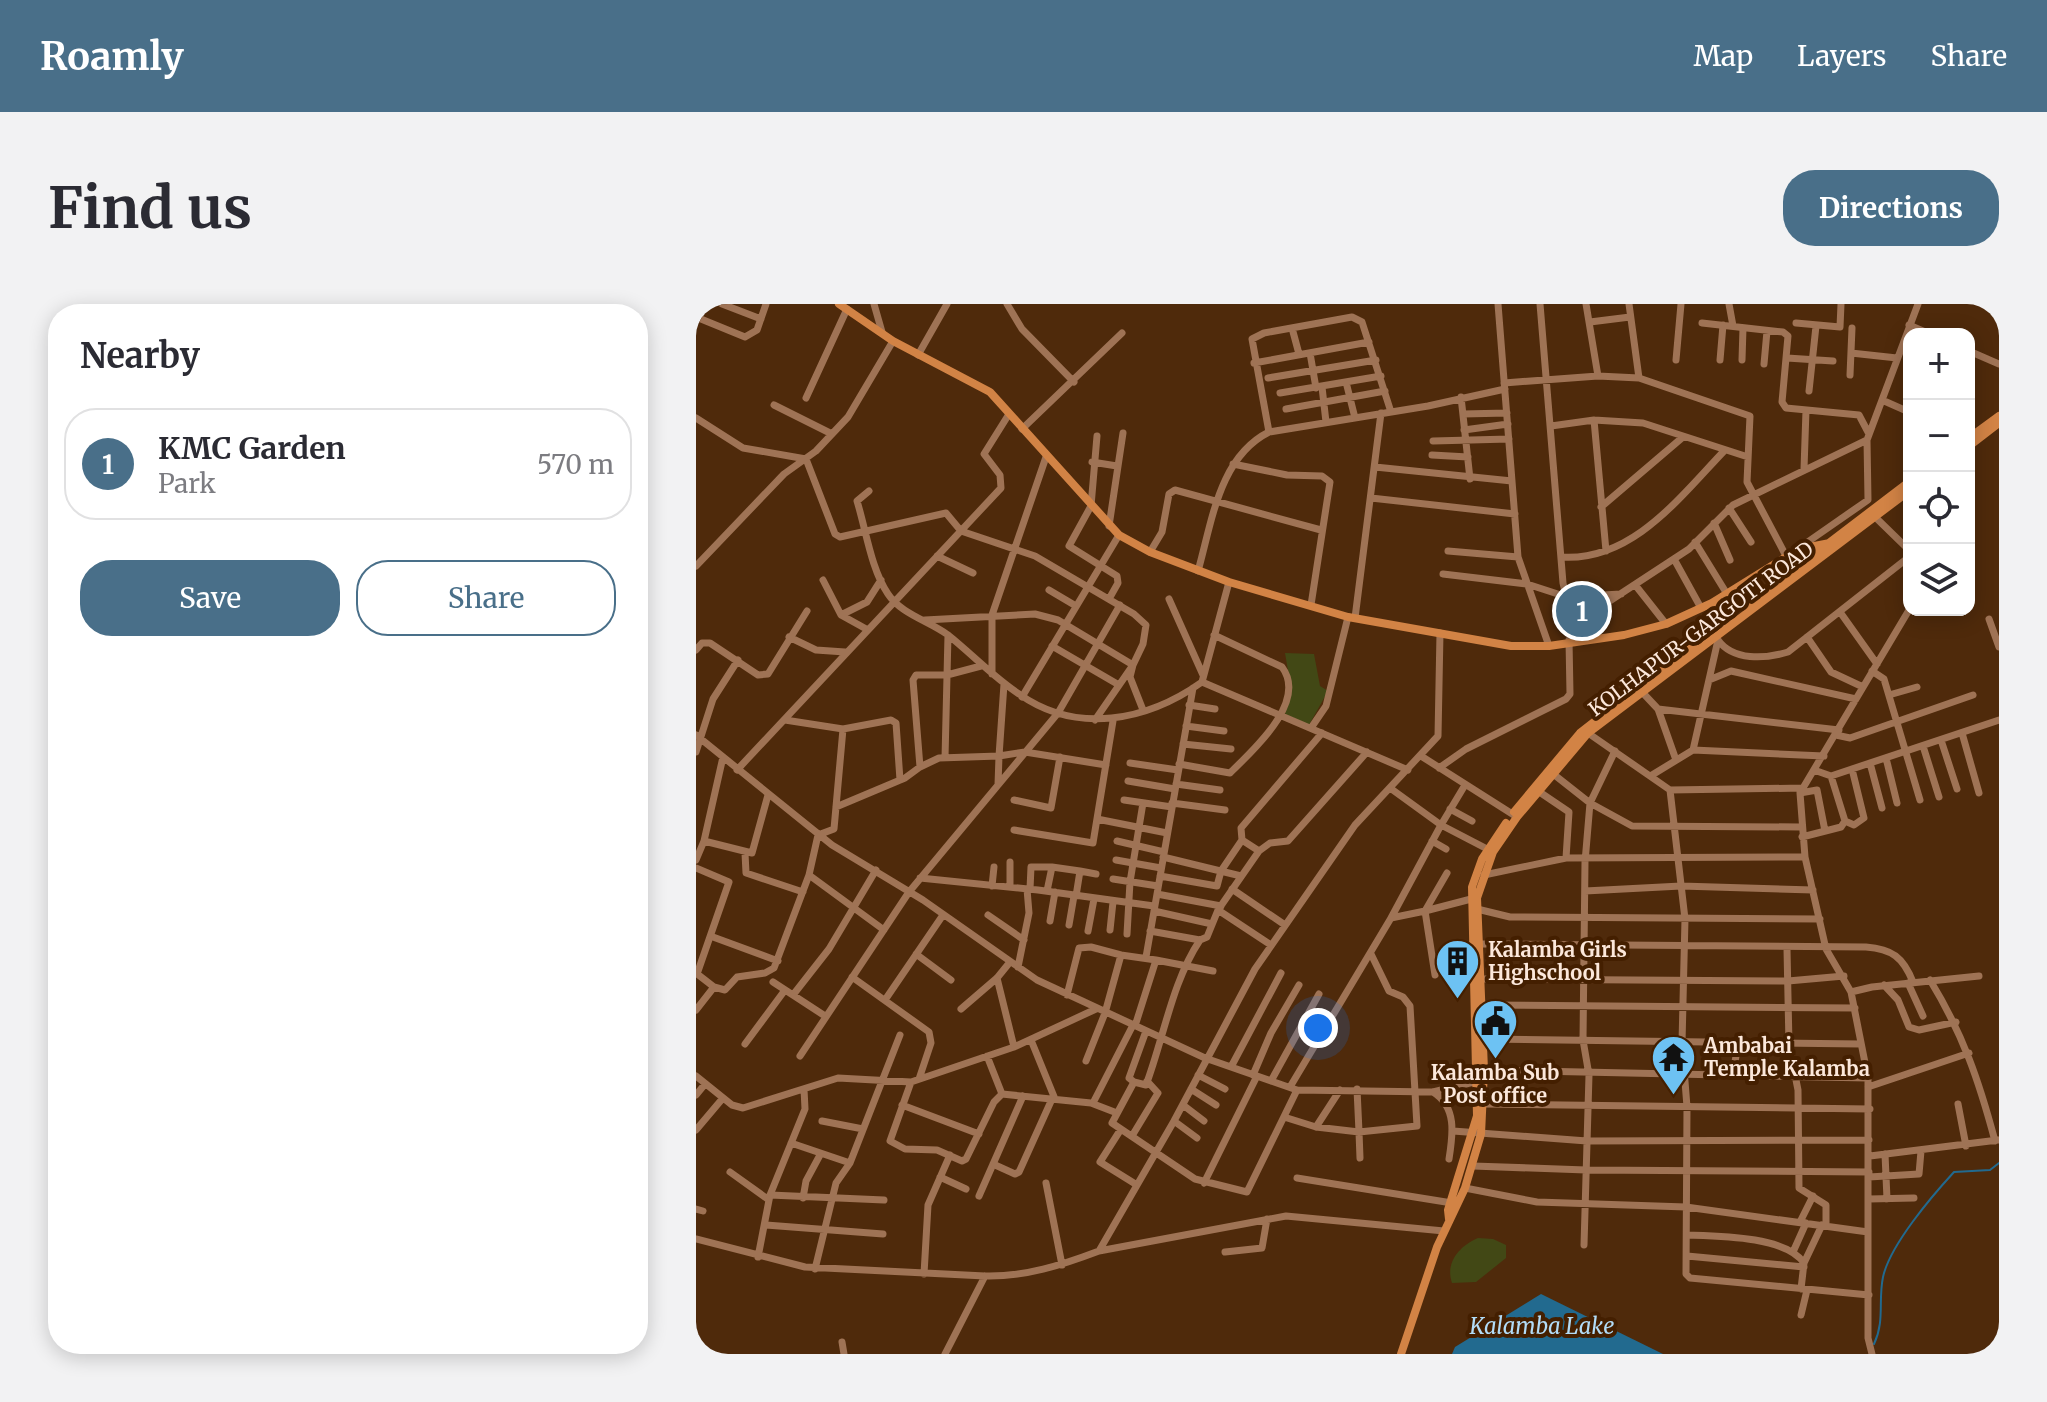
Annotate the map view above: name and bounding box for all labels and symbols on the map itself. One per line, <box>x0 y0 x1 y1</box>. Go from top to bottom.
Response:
street label: KOLHAPUR-GARGOTI ROAD <box>1583 536 1818 721</box>
pin: 1 <box>1556 581 1608 641</box>
building icon: Kalamba Girls Highschool <box>1433 937 1481 1000</box>
place label: Kalamba Girls Highschool <box>1488 937 1627 985</box>
public building icon: Kalamba Sub Post office <box>1471 997 1519 1060</box>
your location <box>1298 1008 1338 1048</box>
temple icon: Ambabai Temple Kalamba <box>1649 1033 1697 1096</box>
place label: Ambabai Temple Kalamba <box>1703 1033 1870 1081</box>
place label: Kalamba Sub Post office <box>1431 1060 1559 1108</box>
water label: Kalamba Lake <box>1469 1312 1614 1340</box>

